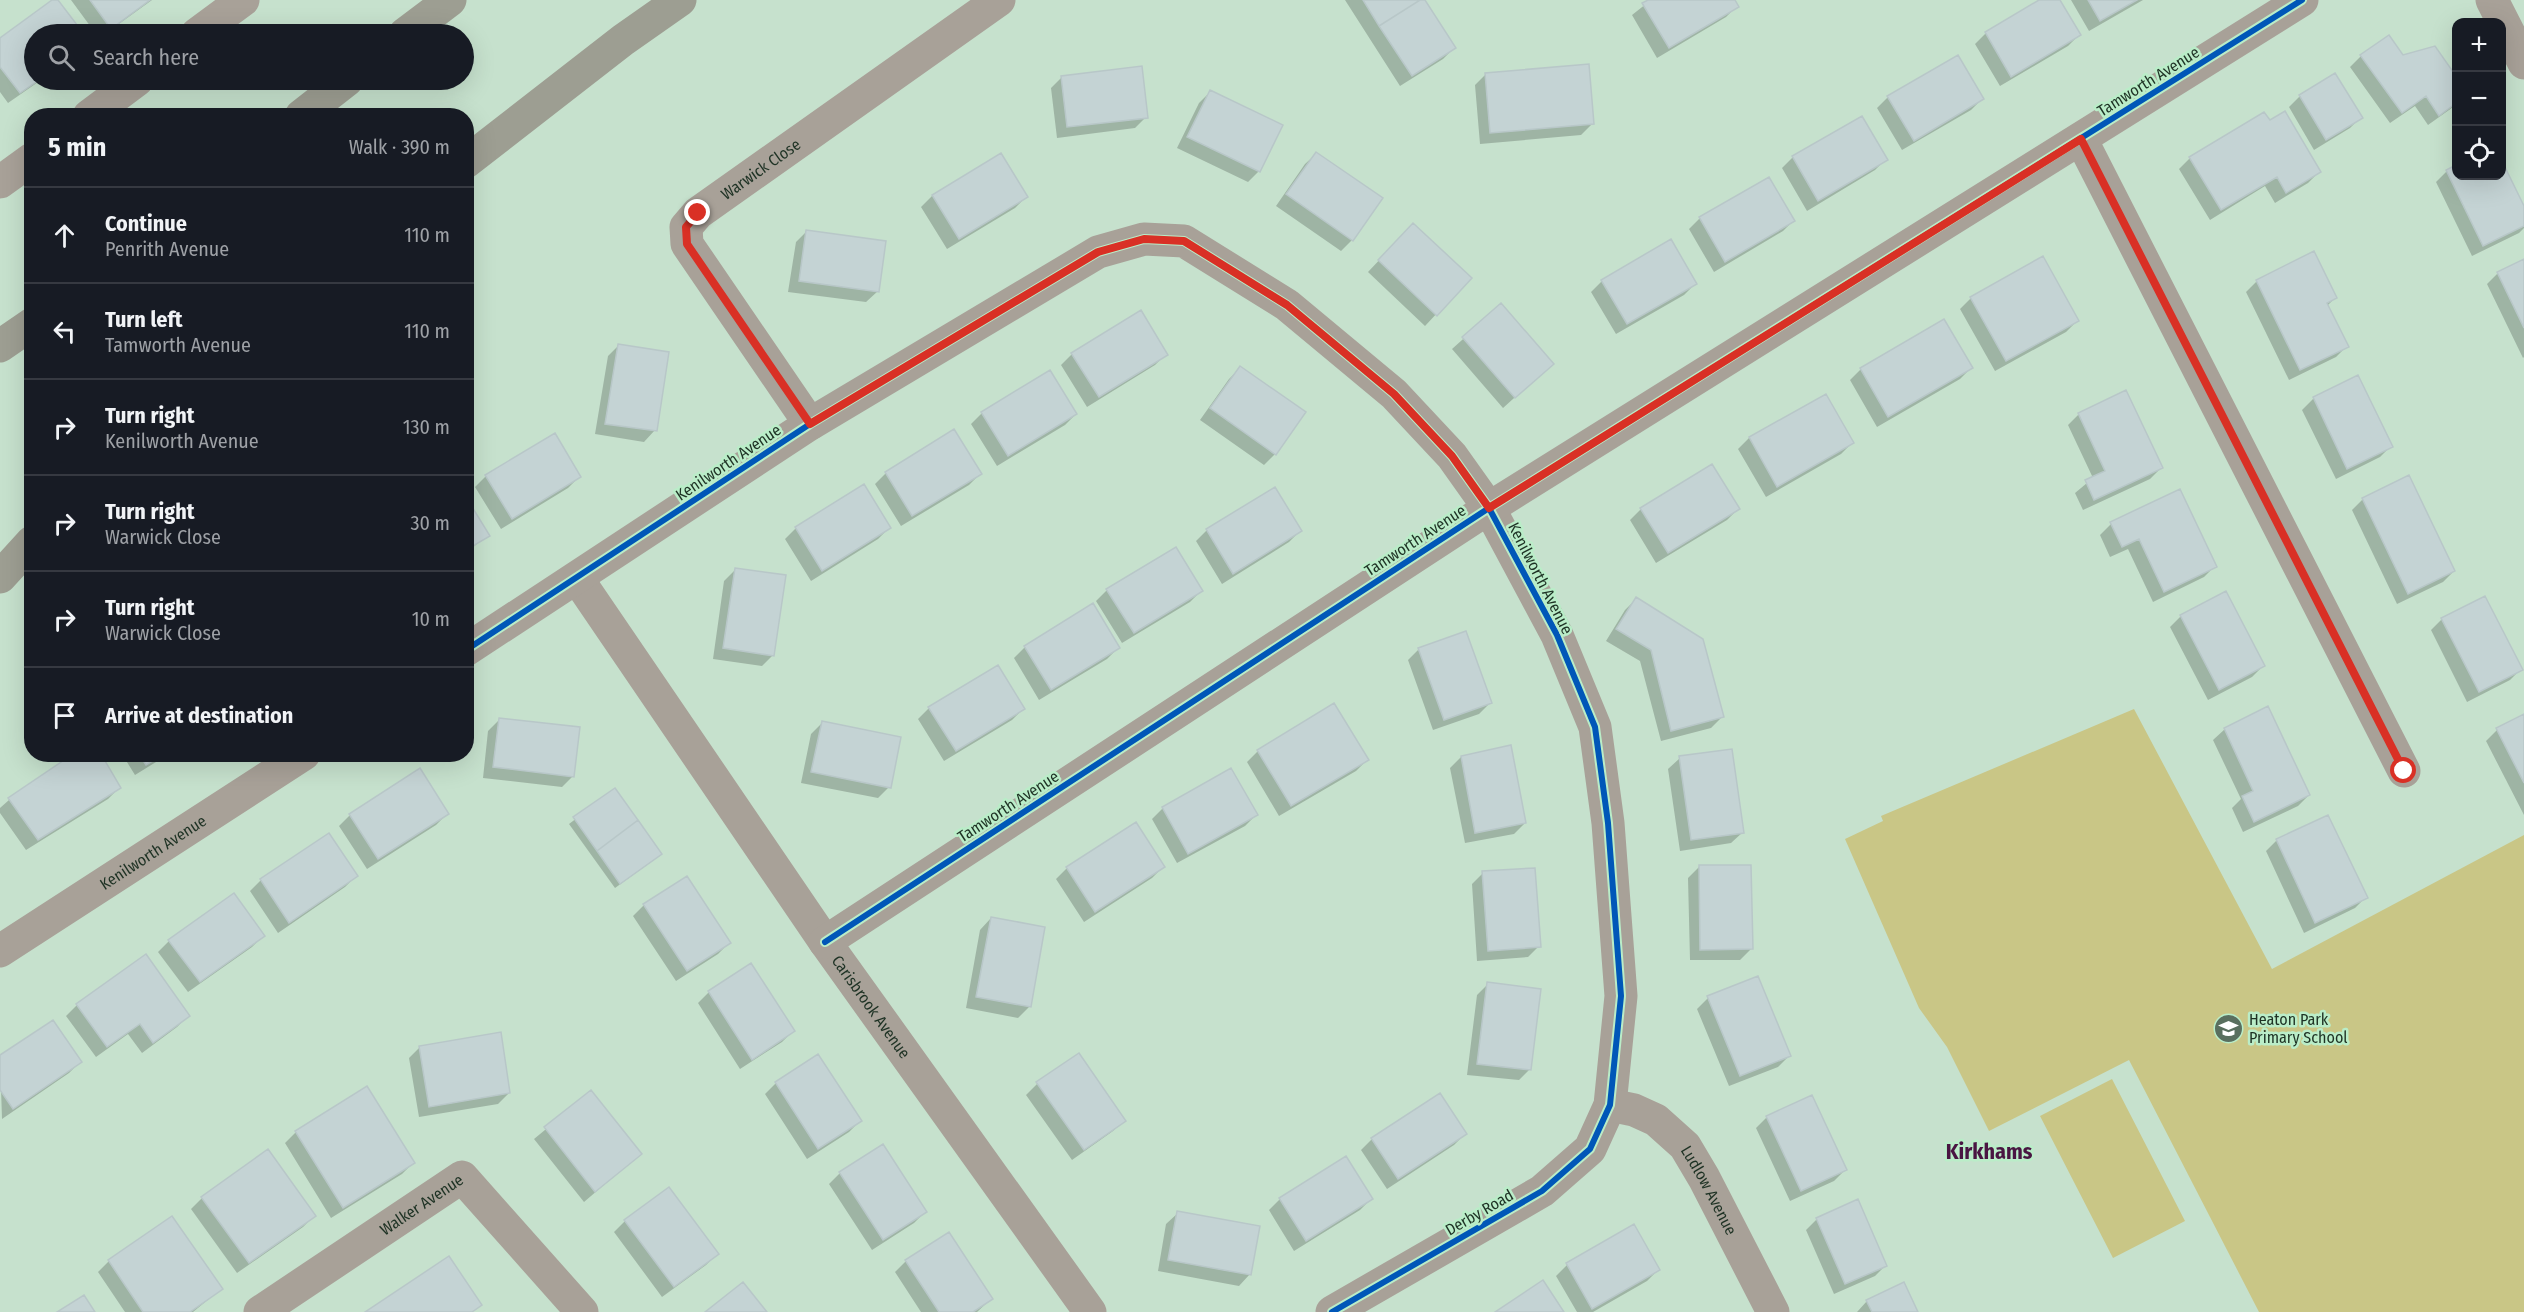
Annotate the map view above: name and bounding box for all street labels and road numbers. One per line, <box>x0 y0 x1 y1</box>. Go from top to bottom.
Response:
street label: Tamworth Avenue <box>2094 42 2203 120</box>
street label: Warwick Close <box>717 135 804 204</box>
street label: Kenilworth Avenue <box>672 420 785 505</box>
street label: Tamworth Avenue <box>1361 501 1469 580</box>
street label: Kenilworth Avenue <box>1504 519 1577 637</box>
street label: Tamworth Avenue <box>954 767 1062 846</box>
street label: Kenilworth Avenue <box>96 811 210 894</box>
street label: Carisbrook Avenue <box>828 952 914 1062</box>
street label: Ludlow Avenue <box>1677 1142 1741 1238</box>
street label: Walker Avenue <box>376 1170 467 1239</box>
street label: Derby Road <box>1442 1185 1517 1239</box>

